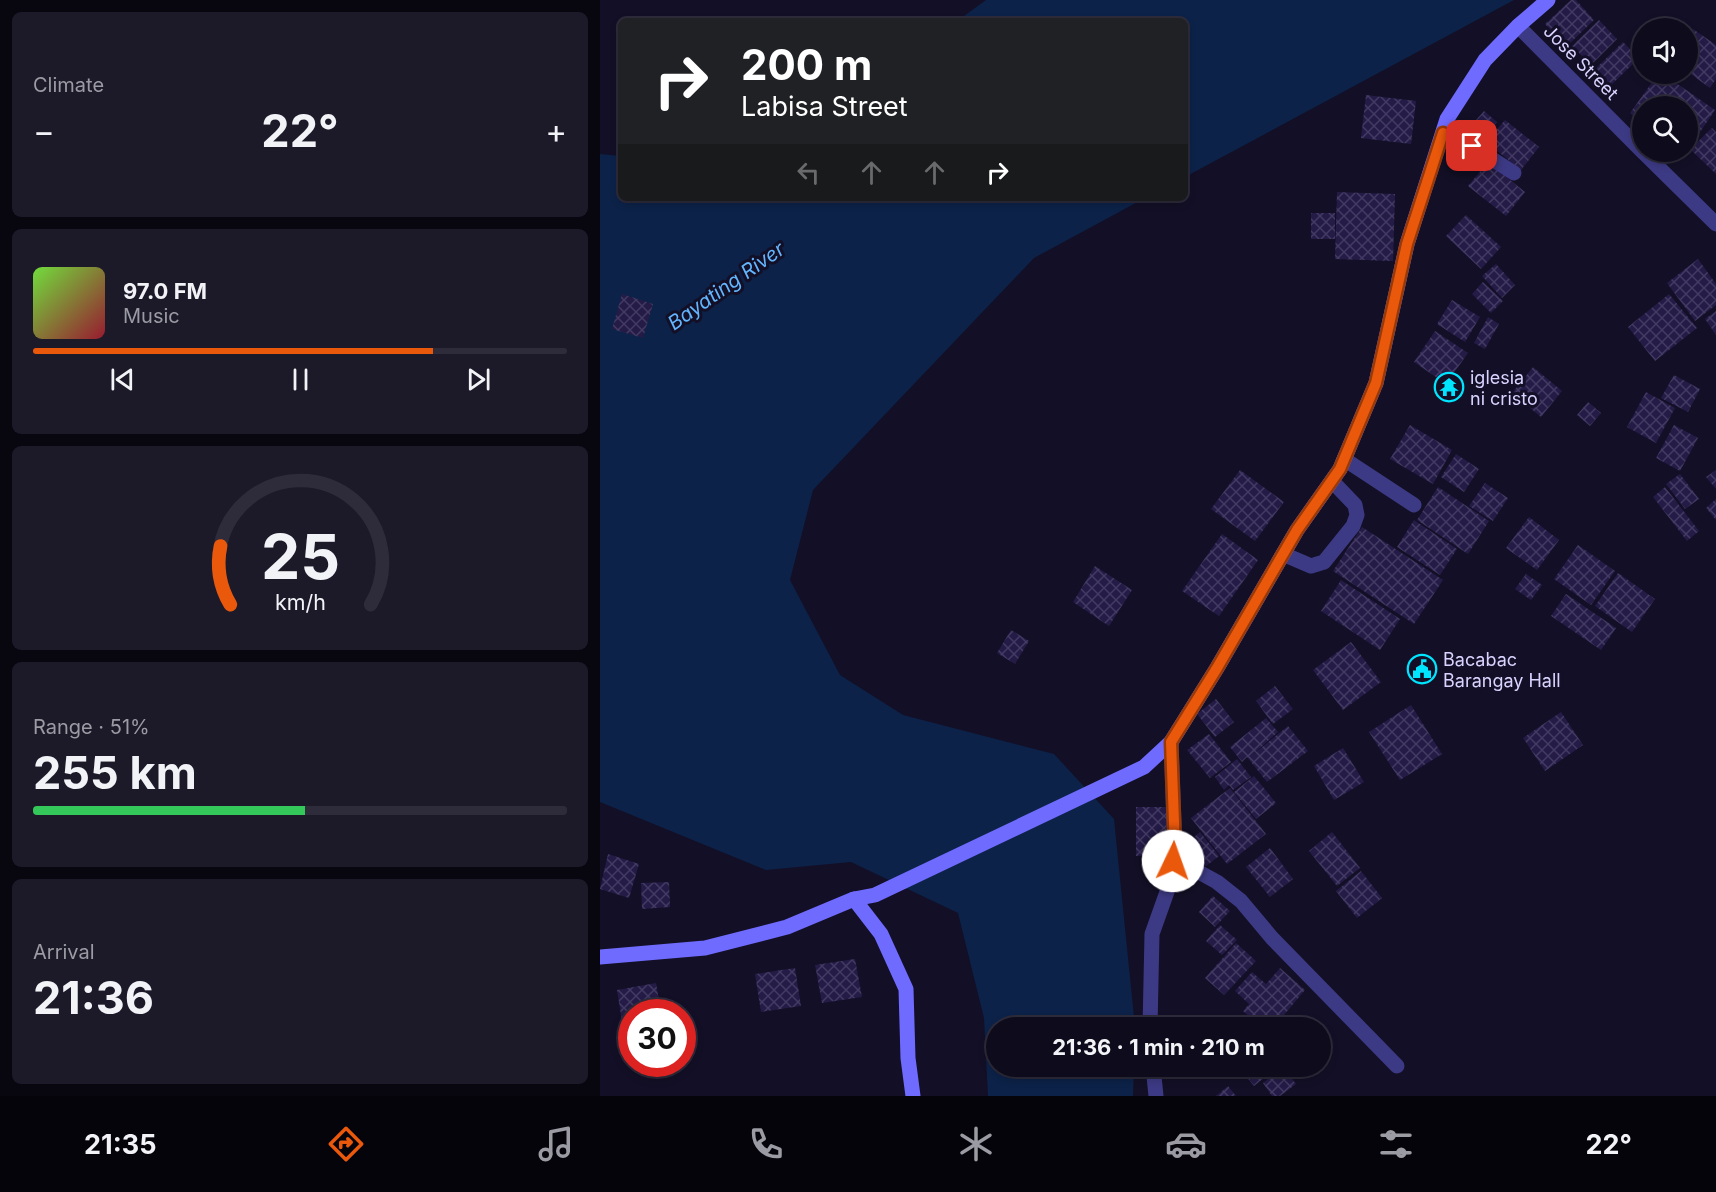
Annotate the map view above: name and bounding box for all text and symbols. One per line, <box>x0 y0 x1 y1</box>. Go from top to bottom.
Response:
map controls <box>1632 18 1698 162</box>
button: sound <box>1632 18 1698 84</box>
street label: Jose Street <box>1539 20 1623 104</box>
text: 200 m <box>741 39 872 90</box>
icon: right <box>642 42 720 120</box>
text: Climate <box>33 73 104 97</box>
text: Labisa Street <box>741 90 908 123</box>
button: search <box>1632 96 1698 162</box>
text: 22° <box>261 103 339 158</box>
text: − <box>33 111 55 151</box>
text: + <box>545 111 567 151</box>
pin <box>1446 120 1497 171</box>
icon: arrive <box>1455 129 1488 162</box>
icon: left <box>792 156 825 189</box>
icon: ahead <box>855 156 888 189</box>
icon: ahead <box>918 156 951 189</box>
icon: right <box>981 156 1014 189</box>
water label: Bayating River <box>663 237 789 335</box>
text: 97.0 FM <box>123 278 207 304</box>
text: Music <box>123 304 180 328</box>
icon: previous <box>106 363 139 396</box>
icon: pause <box>284 363 317 396</box>
icon: next <box>462 363 495 396</box>
place label: iglesia ni cristo <box>1470 367 1538 409</box>
temple icon: iglesia ni cristo <box>1433 371 1465 403</box>
text: 25 <box>260 519 340 594</box>
text: km/h <box>275 589 325 615</box>
place label: Bacabac Barangay Hall <box>1443 649 1561 691</box>
public building icon: Bacabac Barangay Hall <box>1406 653 1438 685</box>
text: Range · 51% <box>33 715 150 739</box>
text: 255 km <box>33 745 197 800</box>
position arrow <box>1141 829 1205 893</box>
text: Arrival <box>33 940 95 964</box>
text: 21:36 <box>33 970 154 1025</box>
speed limit sign: 30 <box>618 999 696 1077</box>
text: 21:36 · 1 min · 210 m <box>1052 1034 1265 1060</box>
icon: directions <box>325 1123 367 1165</box>
icon: music <box>535 1123 577 1165</box>
icon: phone <box>745 1123 787 1165</box>
icon: climate <box>955 1123 997 1165</box>
icon: car <box>1165 1123 1207 1165</box>
icon: filters <box>1375 1123 1417 1165</box>
text: 21:35 <box>84 1128 156 1161</box>
text: 22° <box>1585 1128 1632 1161</box>

